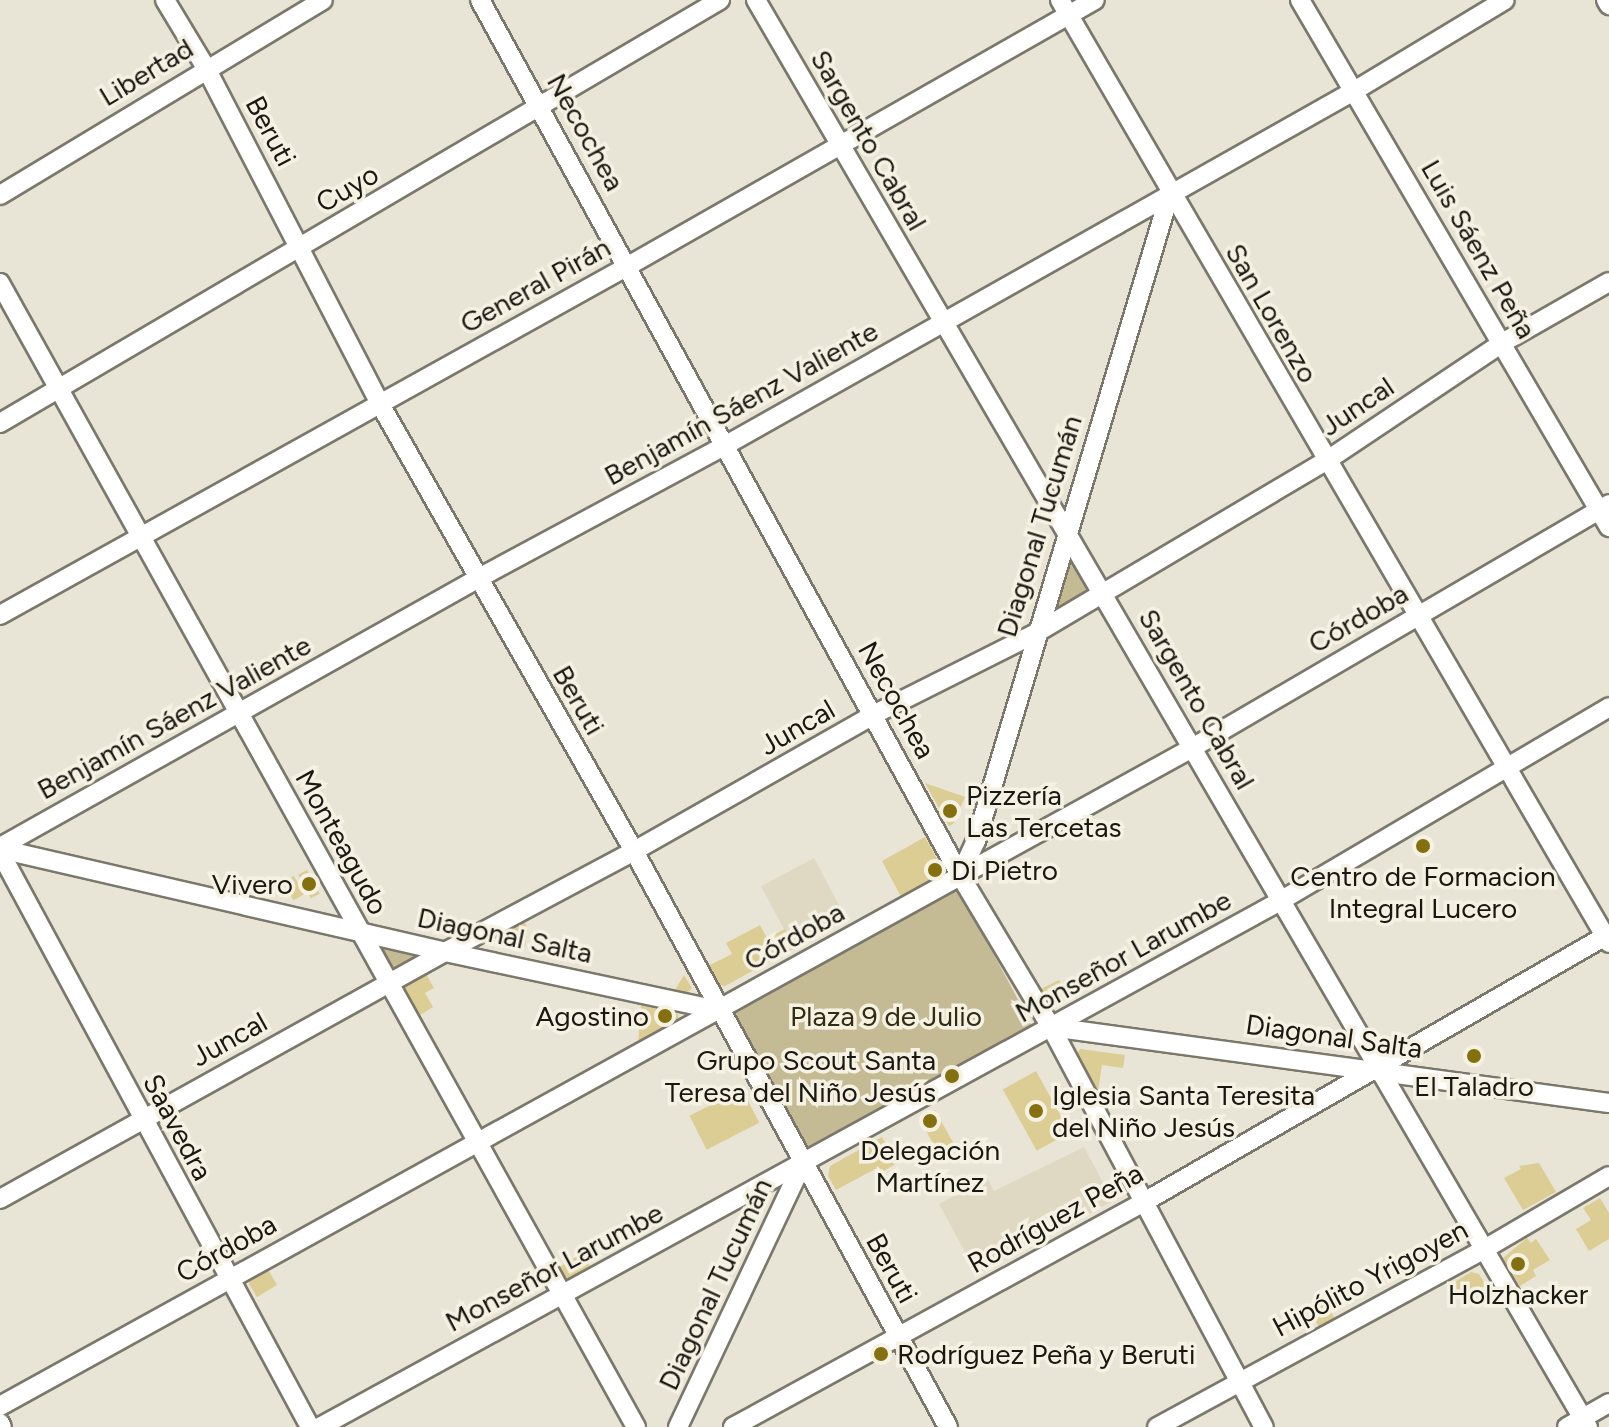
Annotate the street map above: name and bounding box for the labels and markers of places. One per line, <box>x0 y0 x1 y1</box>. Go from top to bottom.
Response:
place label: Pizzería Las Tercetas <box>966 778 1122 844</box>
marker: Pizzería Las Tercetas <box>941 802 959 820</box>
marker: Centro de Formacion Integral Lucero <box>1414 837 1432 855</box>
place label: Di Pietro <box>951 853 1058 887</box>
place label: Centro de Formacion Integral Lucero <box>1290 859 1556 925</box>
marker: Di Pietro <box>926 861 944 879</box>
place label: Vivero <box>212 867 293 901</box>
marker: Vivero <box>300 875 318 893</box>
place label: Agostino <box>536 999 649 1033</box>
marker: Agostino <box>656 1007 674 1025</box>
place label: Grupo Scout Santa Teresa del Niño Jesús <box>665 1043 936 1109</box>
marker: El Taladro <box>1465 1047 1483 1065</box>
marker: Grupo Scout Santa Teresa del Niño Jesús <box>943 1067 961 1085</box>
place label: El Taladro <box>1414 1069 1534 1103</box>
place label: Iglesia Santa Teresita del Niño Jesús <box>1052 1078 1315 1144</box>
marker: Iglesia Santa Teresita del Niño Jesús <box>1027 1102 1045 1120</box>
marker: Delegación Martínez <box>921 1112 939 1130</box>
place label: Delegación Martínez <box>860 1133 1000 1199</box>
marker: Holzhacker <box>1509 1255 1527 1273</box>
place label: Holzhacker <box>1448 1277 1588 1311</box>
place label: Rodríguez Peña y Beruti <box>897 1337 1195 1371</box>
marker: Rodríguez Peña y Beruti <box>872 1345 890 1363</box>

